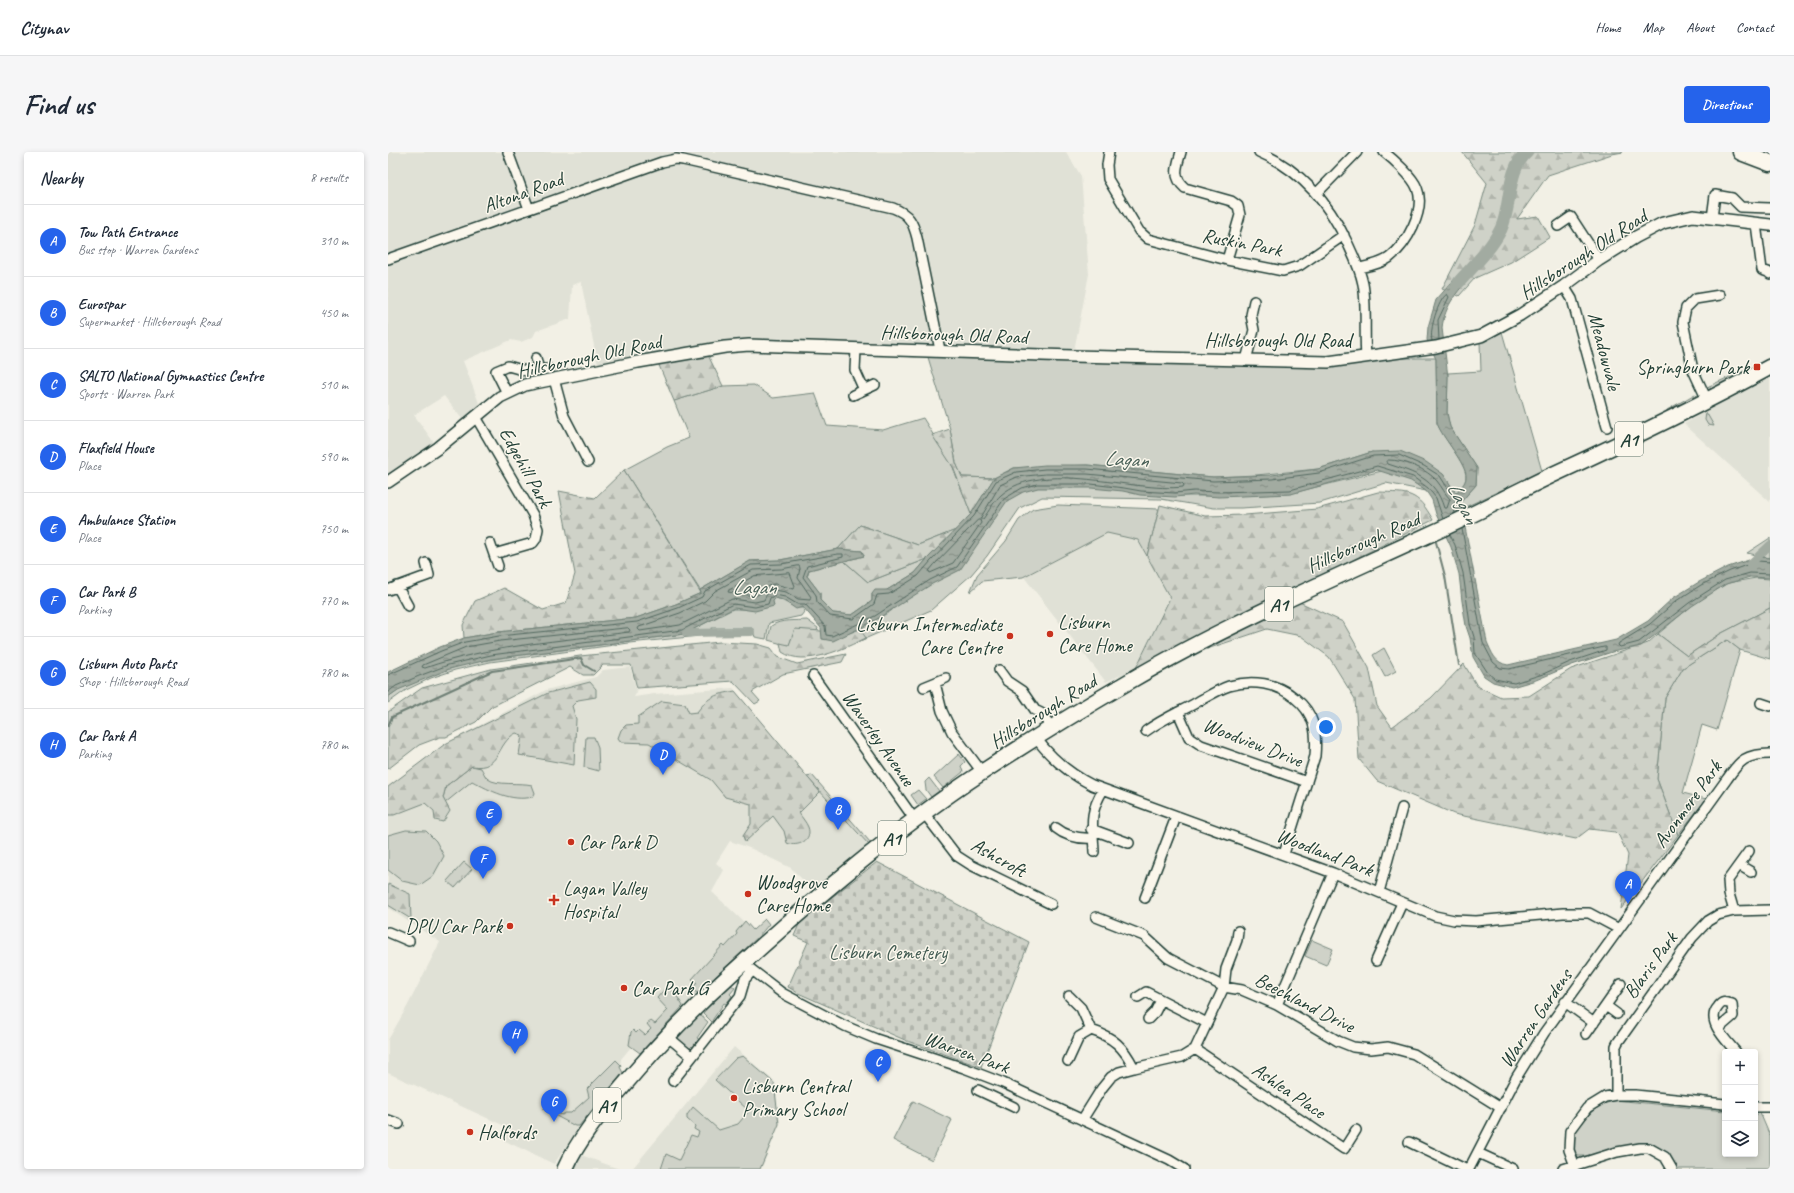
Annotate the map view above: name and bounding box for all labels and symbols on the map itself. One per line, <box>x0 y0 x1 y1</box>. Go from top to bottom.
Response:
street label: Altona Road <box>480 165 569 218</box>
street label: Hillsborough Old Road <box>1515 202 1654 305</box>
street label: Ruskin Park <box>1200 223 1285 263</box>
street label: Meadowvale <box>1582 310 1627 394</box>
street label: Hillsborough Old Road <box>880 319 1031 350</box>
street label: Hillsborough Old Road <box>515 328 667 384</box>
street label: Hillsborough Old Road <box>1205 328 1355 353</box>
place label: Springburn Park <box>1636 355 1751 380</box>
marker: Springburn Park <box>1752 362 1762 372</box>
road number: A1 <box>1615 422 1643 456</box>
street label: Edgehill Park <box>493 423 559 513</box>
water label: Lagan <box>1104 445 1150 473</box>
water label: Lagan <box>1442 478 1485 530</box>
street label: Hillsborough Road <box>1303 505 1426 579</box>
water label: Lagan <box>732 574 777 600</box>
road number: A1 <box>1265 587 1293 621</box>
place label: Lisburn Care Home <box>1058 610 1133 658</box>
place label: Lisburn Intermediate Care Centre <box>856 612 1003 660</box>
marker: Lisburn Care Home <box>1045 629 1055 639</box>
marker: Lisburn Intermediate Care Centre <box>1005 631 1015 641</box>
street label: Hillsborough Road <box>985 667 1104 754</box>
street label: Waverley Avenue <box>837 686 921 792</box>
street label: Woodview Drive <box>1200 712 1307 773</box>
your location <box>1316 717 1336 737</box>
pin: D <box>650 742 676 775</box>
street label: Avonmore Park <box>1648 755 1728 853</box>
pin: B <box>825 797 851 830</box>
pin: E <box>476 801 502 834</box>
road number: A1 <box>878 821 906 855</box>
street label: Woodland Park <box>1273 823 1378 883</box>
place label: Car Park D <box>579 830 659 855</box>
street label: Ashcroft <box>967 832 1033 884</box>
marker: Car Park D <box>566 837 576 847</box>
pin: F <box>470 846 496 879</box>
place label: Woodgrove Care Home <box>756 870 831 918</box>
pin: A <box>1615 871 1641 904</box>
place label: Lagan Valley Hospital <box>563 876 648 924</box>
marker: Woodgrove Care Home <box>743 889 753 899</box>
marker: Lagan Valley Hospital <box>548 894 560 906</box>
place label: DPU Car Park <box>405 914 504 939</box>
marker: DPU Car Park <box>505 921 515 931</box>
street label: Blaris Park <box>1618 926 1684 1004</box>
park label: Lisburn Cemetery <box>829 940 948 965</box>
street label: Warren Gardens <box>1493 963 1579 1072</box>
street label: Beechland Drive <box>1251 967 1360 1039</box>
place label: Car Park G <box>632 976 711 1001</box>
marker: Car Park G <box>619 983 629 993</box>
pin: H <box>502 1021 528 1054</box>
street label: Warren Park <box>921 1025 1015 1080</box>
pin: C <box>865 1049 891 1082</box>
street label: Ashlea Place <box>1247 1057 1331 1125</box>
place label: Lisburn Central Primary School <box>742 1074 853 1122</box>
road number: A1 <box>593 1088 621 1122</box>
pin: G <box>541 1089 567 1122</box>
marker: Lisburn Central Primary School <box>729 1093 739 1103</box>
place label: Halfords <box>478 1120 538 1145</box>
marker: Halfords <box>465 1127 475 1137</box>

